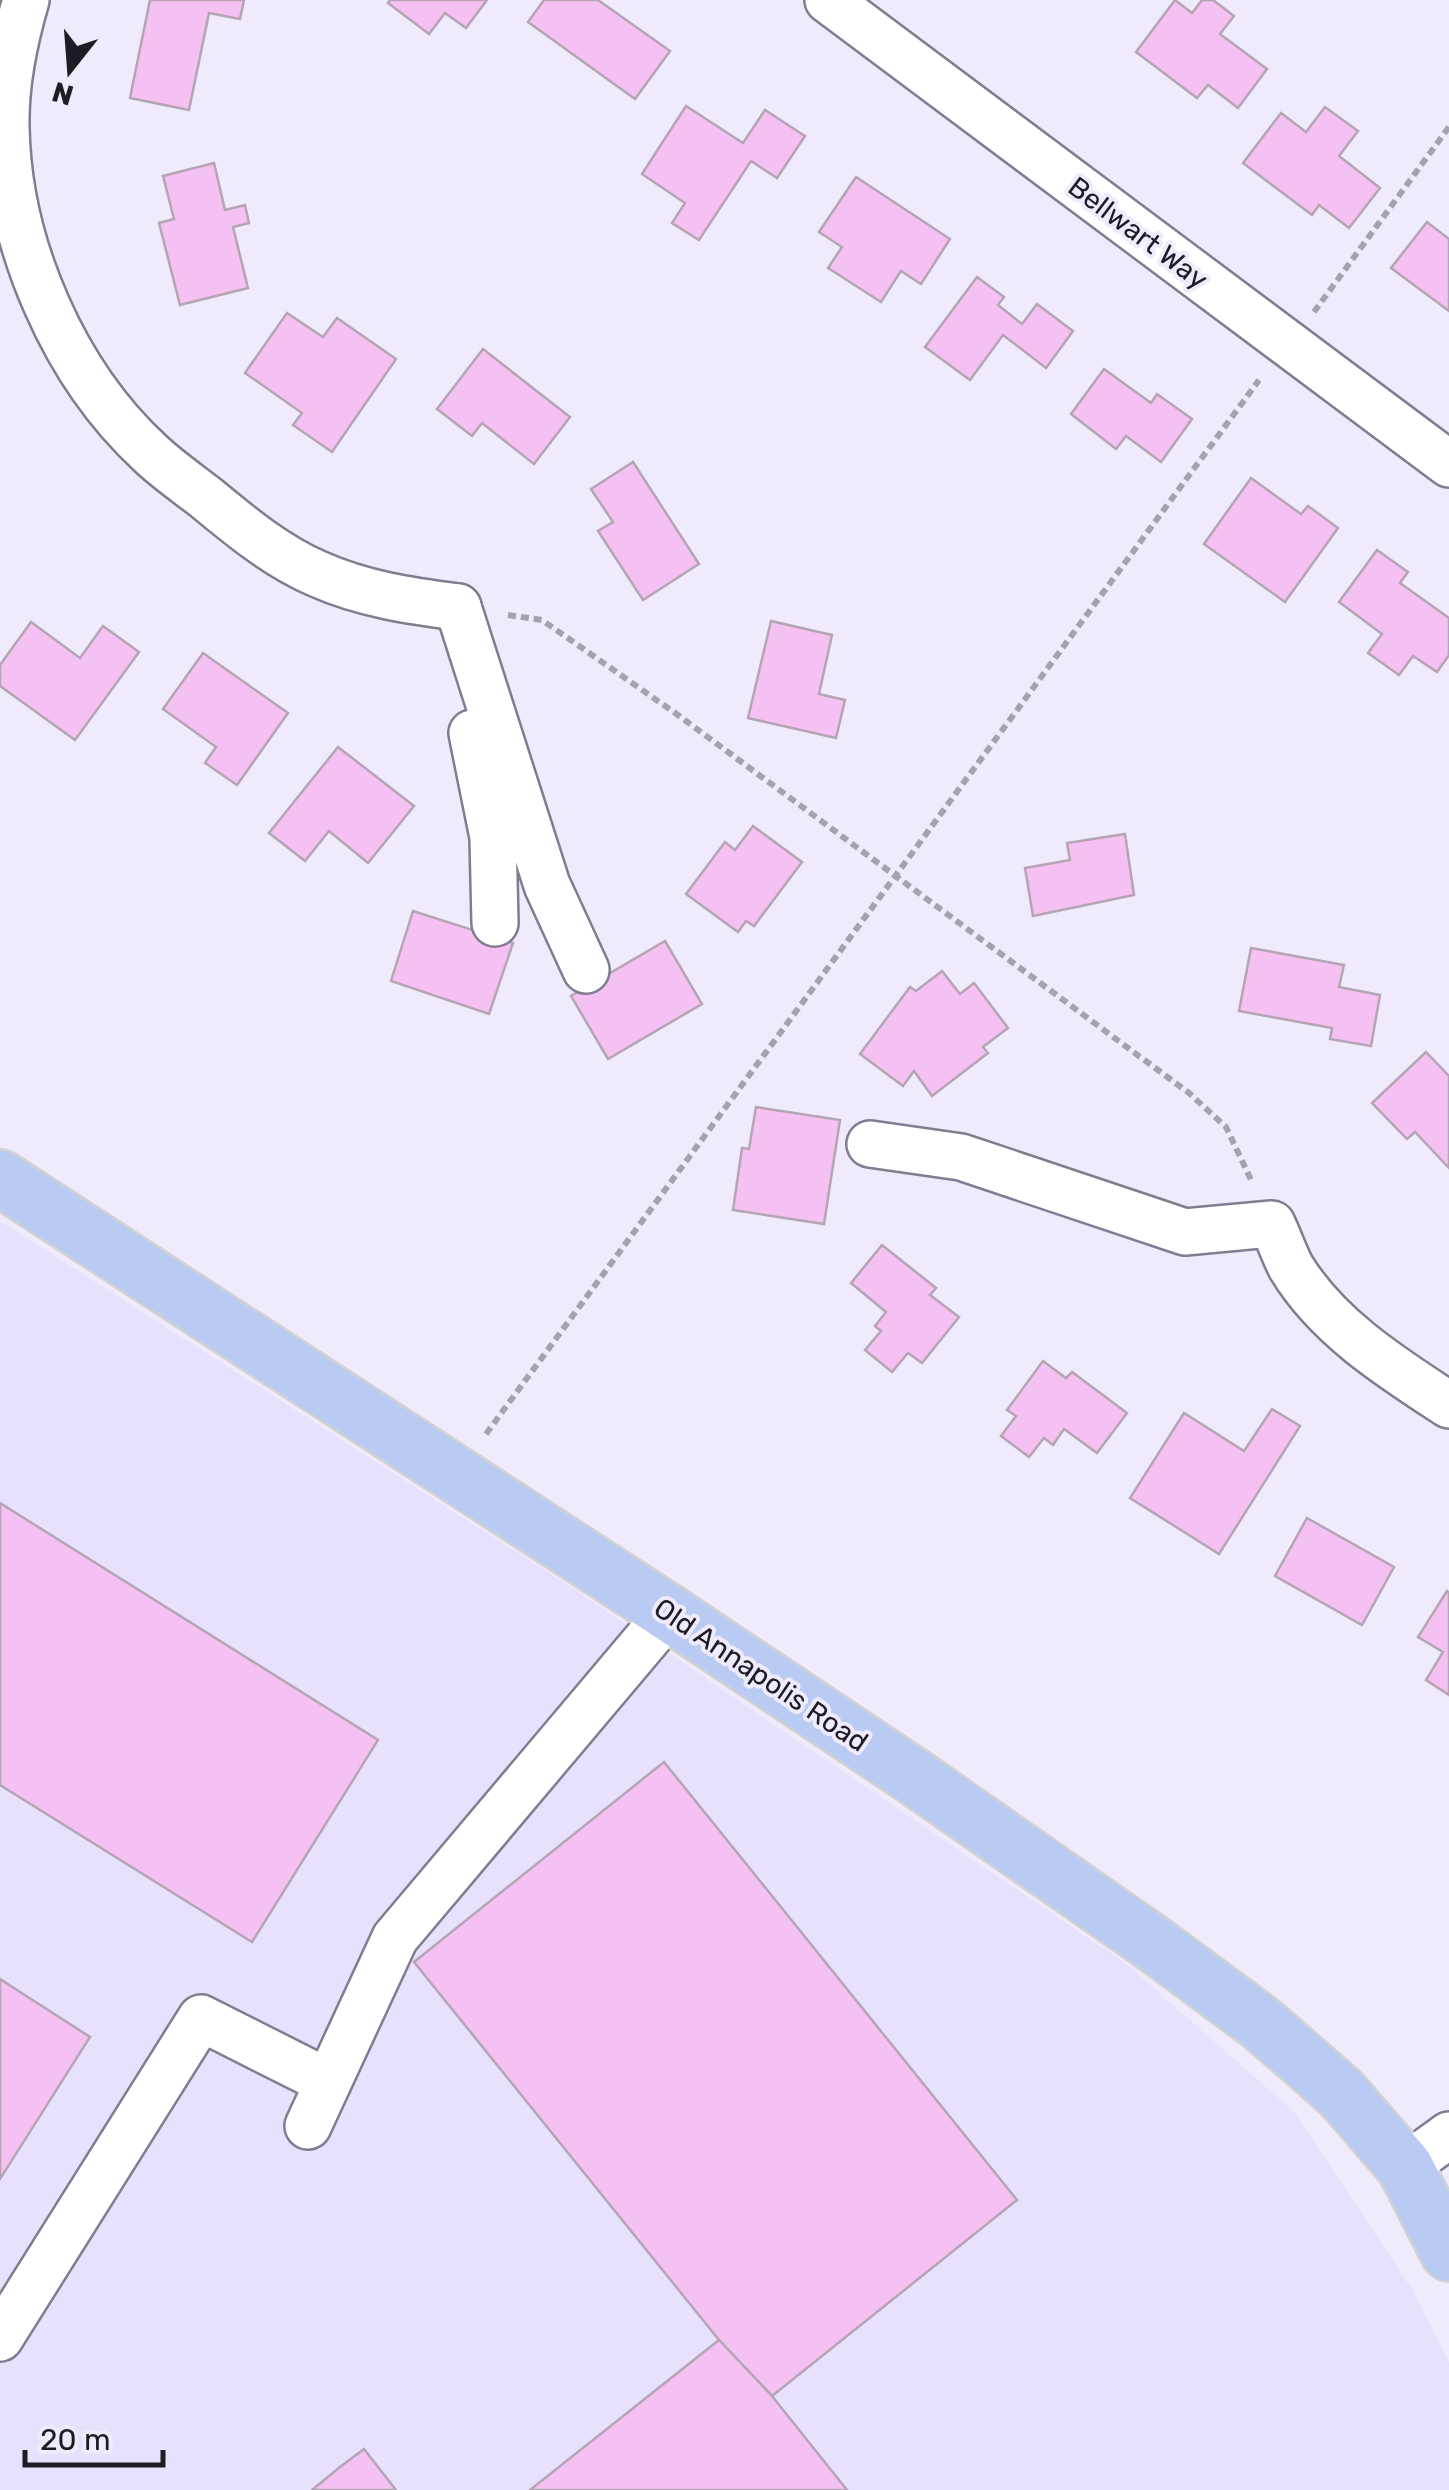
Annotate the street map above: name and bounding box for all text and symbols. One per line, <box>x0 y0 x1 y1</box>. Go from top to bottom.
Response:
north arrow <box>20 20 120 120</box>
text: N <box>48 75 77 112</box>
street label: Bellwart Way <box>1062 170 1214 296</box>
street label: Old Annapolis Road <box>648 1591 874 1759</box>
scale bar <box>25 2405 162 2467</box>
text: 20 m <box>40 2422 111 2458</box>

